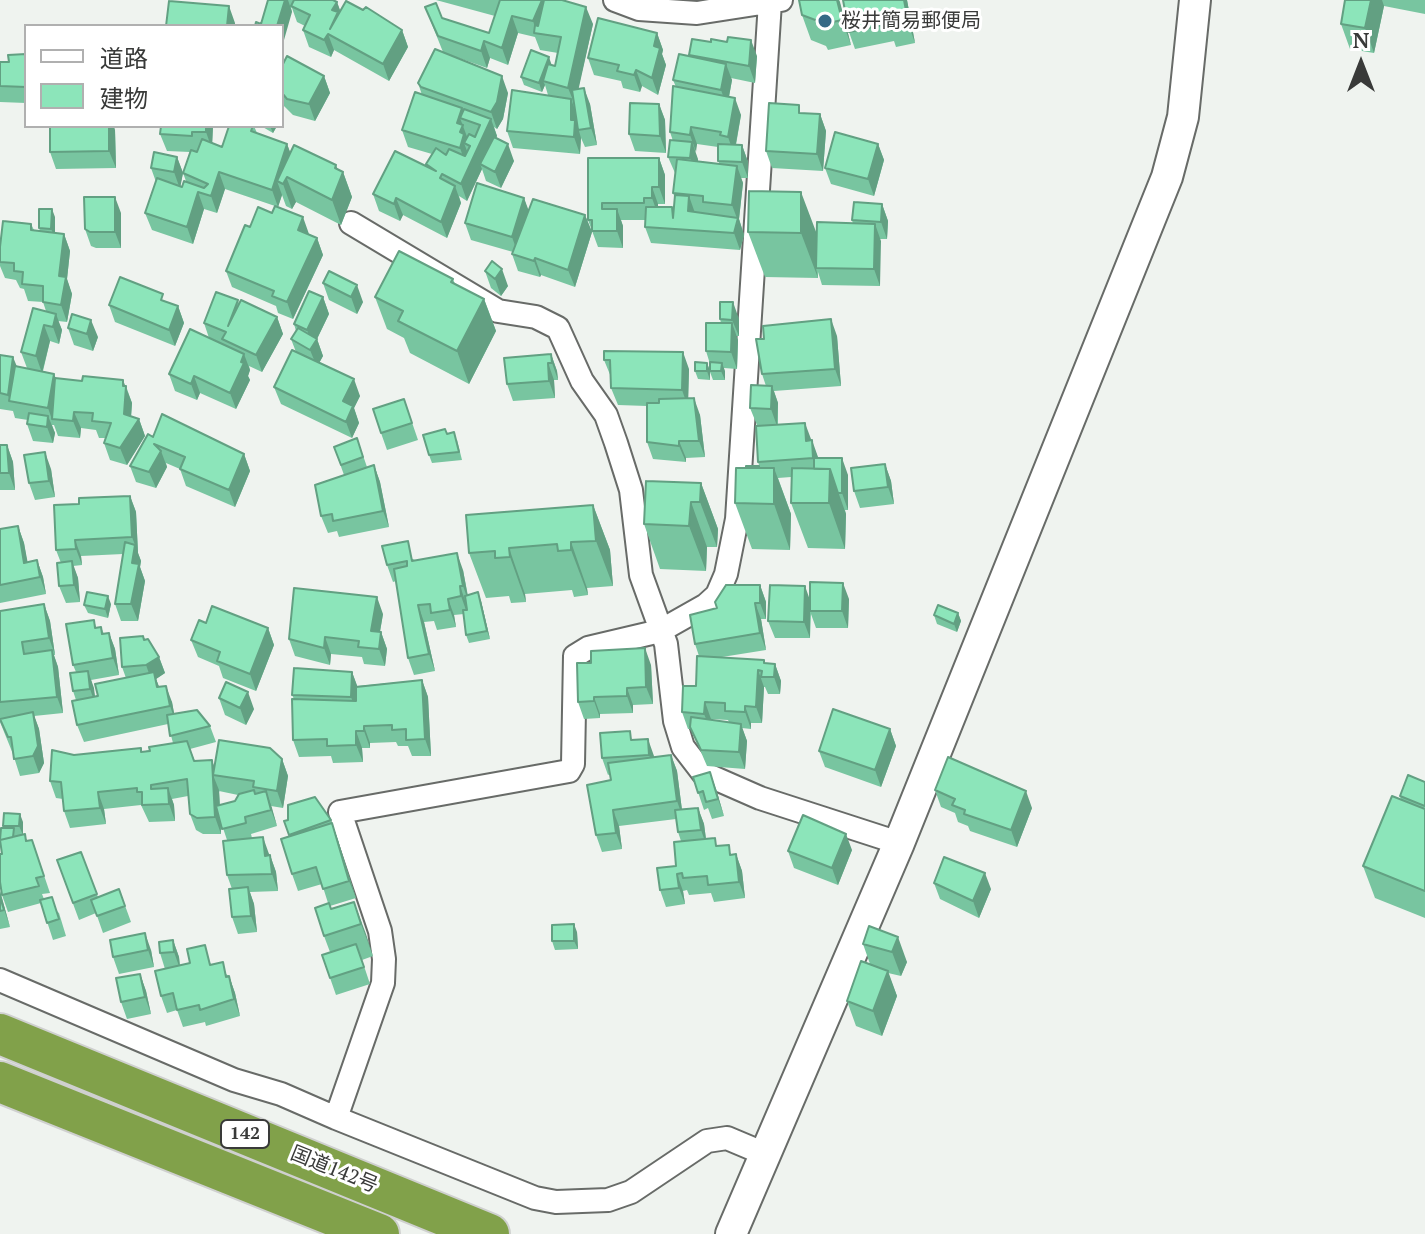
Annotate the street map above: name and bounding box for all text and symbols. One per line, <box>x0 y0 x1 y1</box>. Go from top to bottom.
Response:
place label: 桜井簡易郵便局 <box>841 9 981 33</box>
marker: 桜井簡易郵便局 <box>816 12 834 30</box>
legend <box>24 24 284 128</box>
north arrow <box>1321 24 1401 104</box>
text: N <box>1353 25 1369 54</box>
text: 道路 <box>100 42 148 74</box>
text: 建物 <box>100 82 148 114</box>
road number: 142 <box>221 1120 269 1148</box>
street label: 国道142号 <box>287 1142 381 1198</box>

